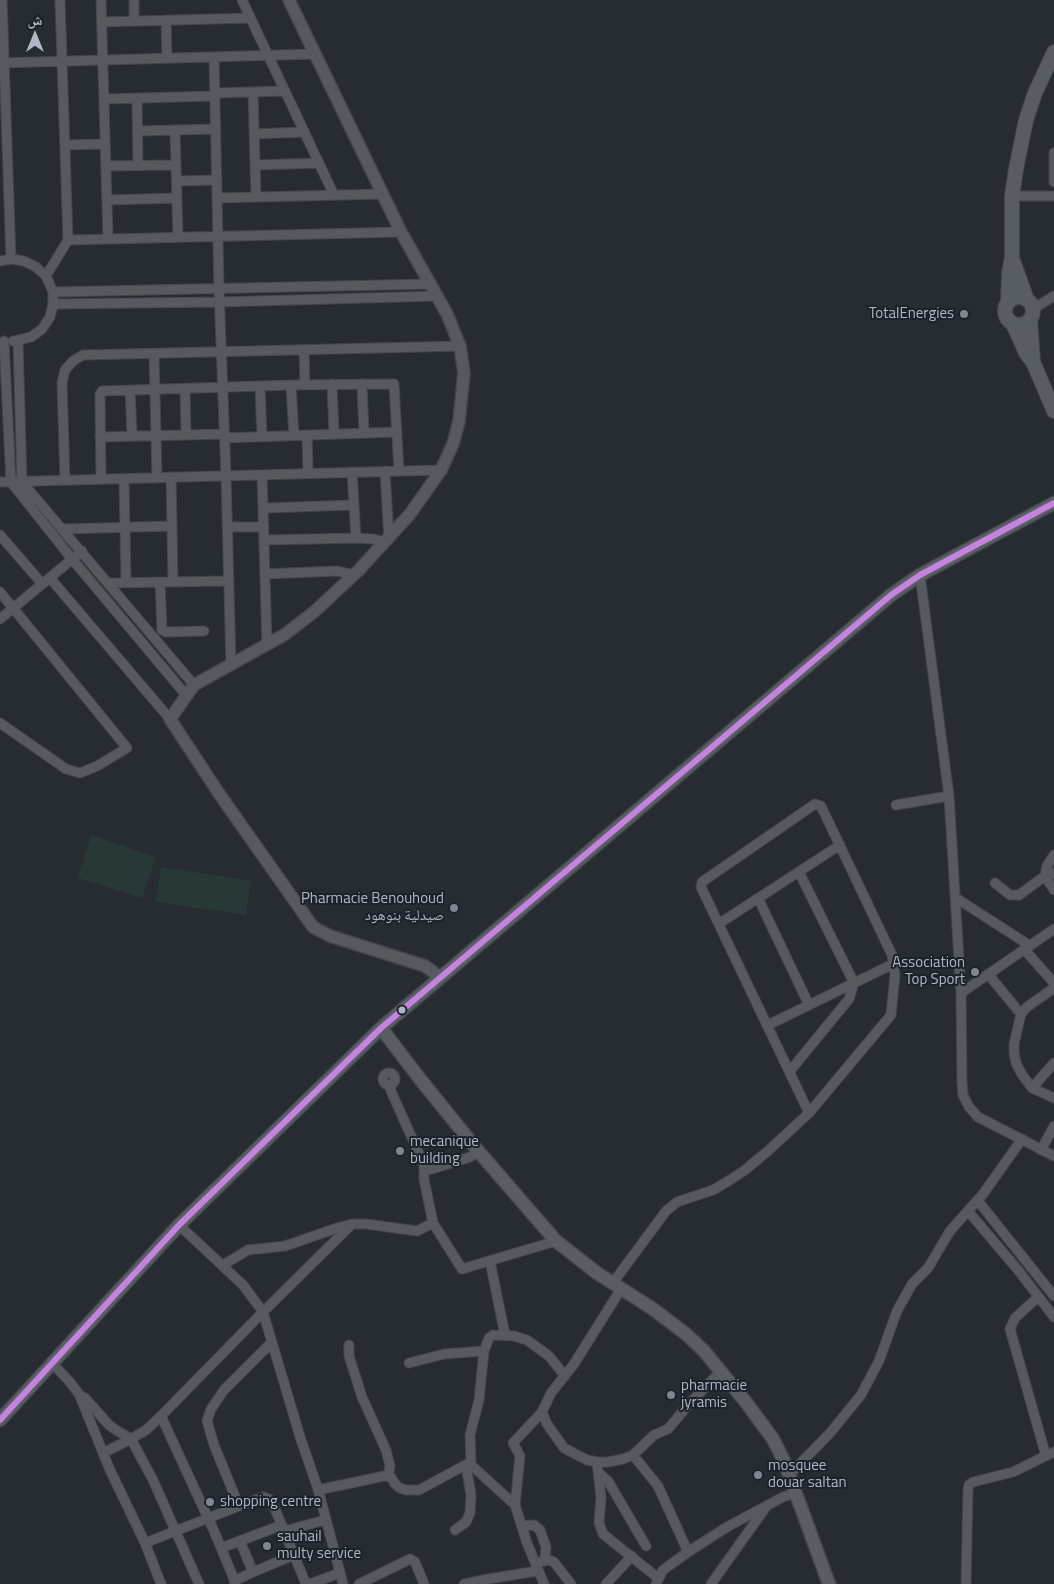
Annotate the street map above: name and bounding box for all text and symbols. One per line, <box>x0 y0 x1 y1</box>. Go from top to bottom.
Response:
text: ش <box>28 9 42 30</box>
north arrow <box>10 10 60 60</box>
place label: TotalEnergies <box>869 305 954 323</box>
marker: TotalEnergies <box>958 308 970 320</box>
place label: Pharmacie Benouhoud صيدلية بنوهود <box>301 890 444 925</box>
marker: Pharmacie Benouhoud صيدلية بنوهود <box>448 902 460 914</box>
place label: Association Top Sport <box>892 954 965 989</box>
marker: Association Top Sport <box>969 966 981 978</box>
unlabelled marker <box>397 1005 407 1015</box>
place label: mecanique building <box>410 1133 479 1168</box>
marker: mecanique building <box>394 1145 406 1157</box>
place label: pharmacie jyramis <box>681 1377 747 1412</box>
marker: pharmacie jyramis <box>665 1389 677 1401</box>
place label: mosquee douar saltan <box>768 1457 847 1492</box>
marker: mosquee douar saltan <box>752 1469 764 1481</box>
place label: shopping centre <box>220 1493 321 1511</box>
marker: shopping centre <box>204 1496 216 1508</box>
place label: sauhail multy service <box>277 1528 361 1563</box>
marker: sauhail multy service <box>261 1540 273 1552</box>

